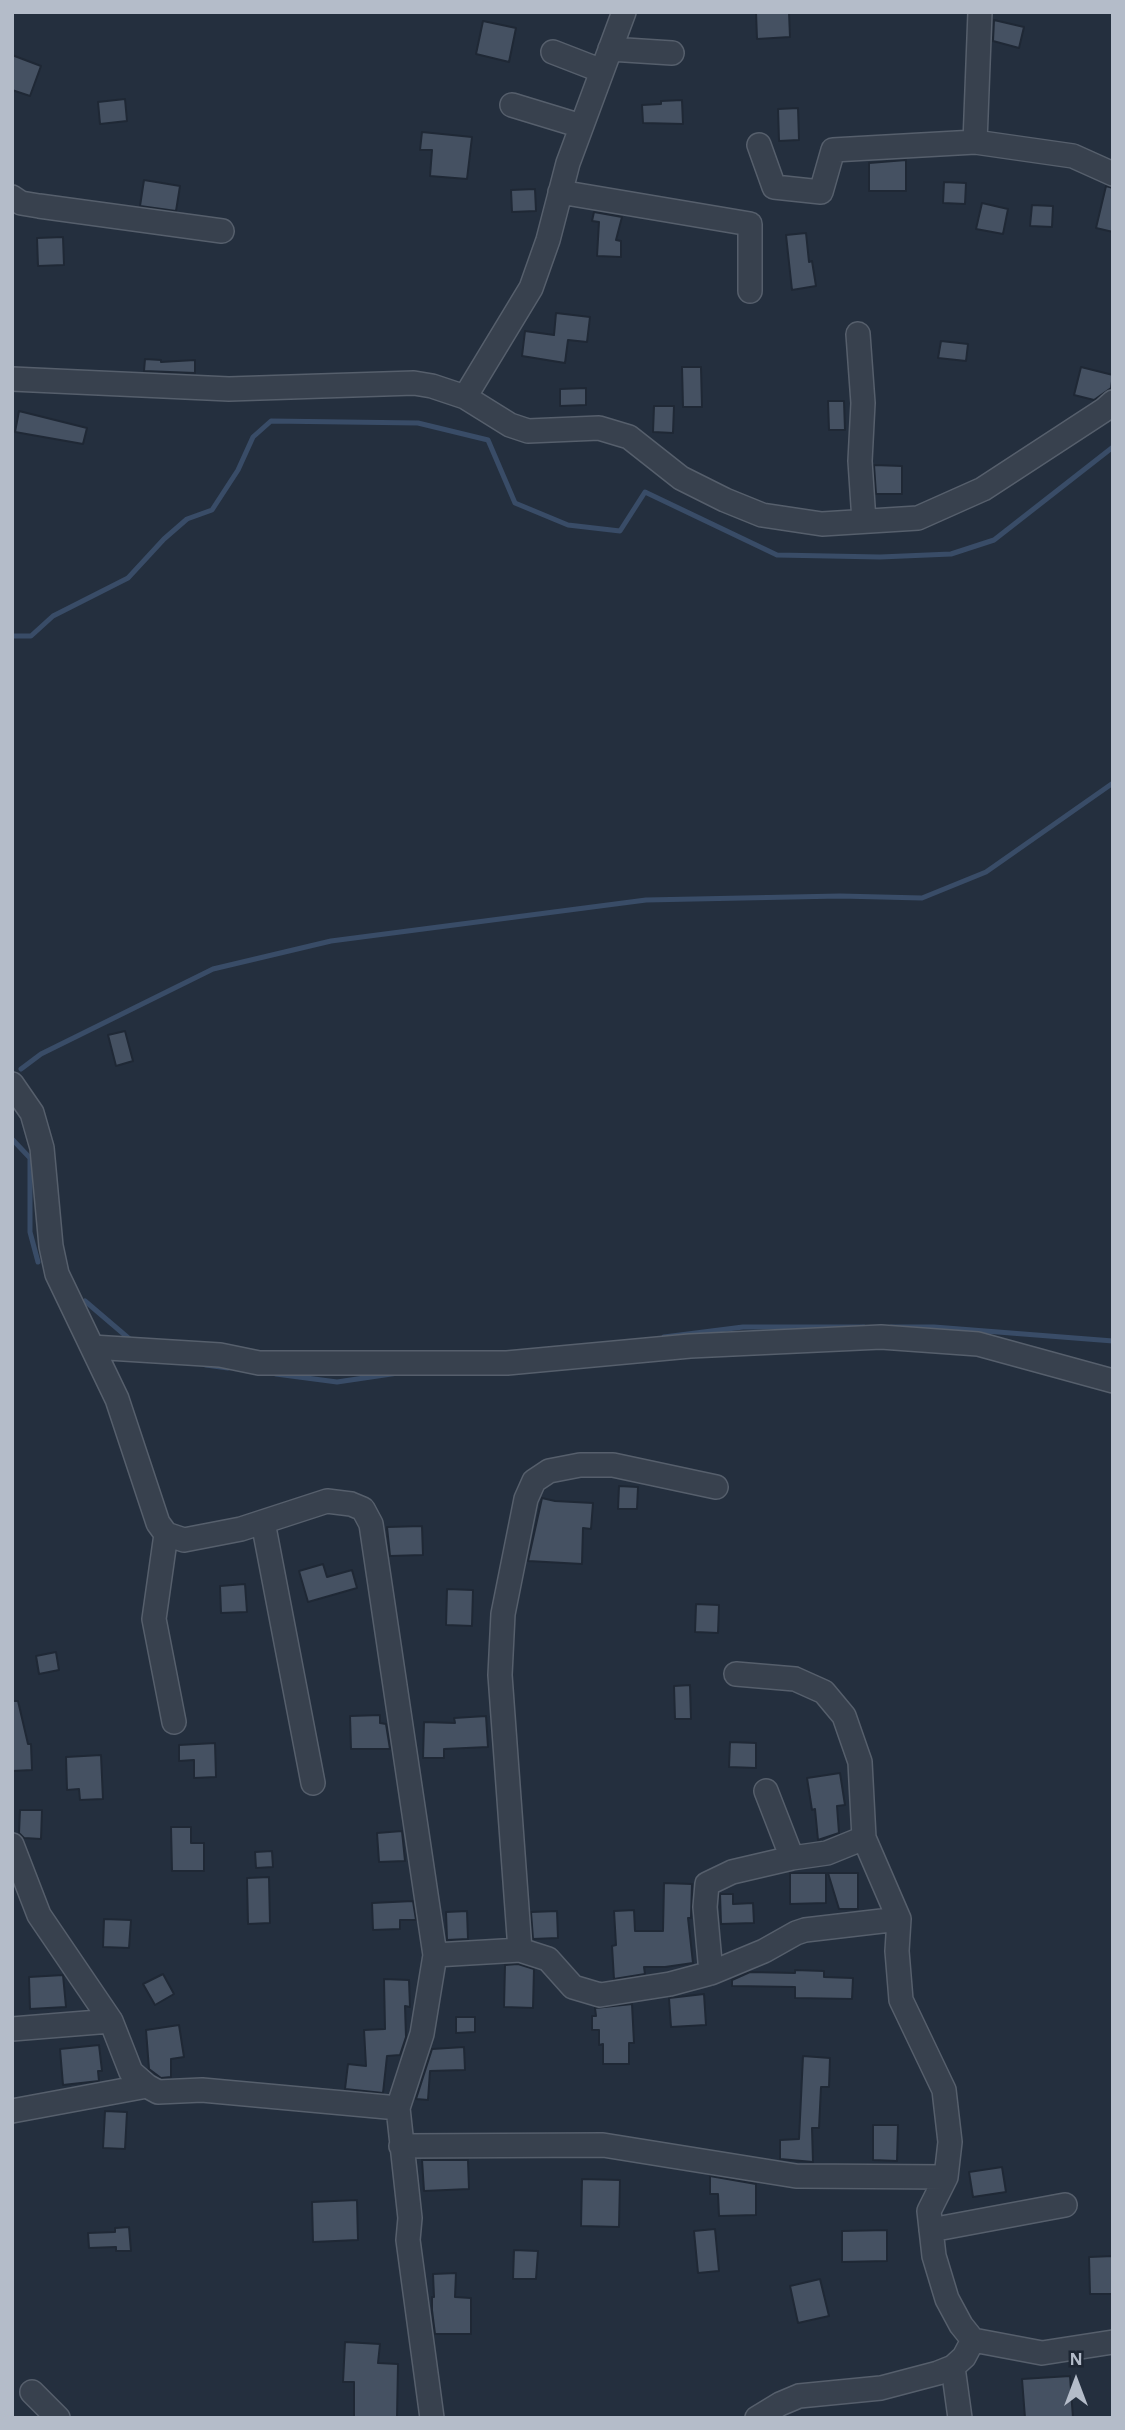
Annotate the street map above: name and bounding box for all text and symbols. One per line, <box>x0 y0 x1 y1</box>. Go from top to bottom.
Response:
north arrow <box>1041 2346 1111 2416</box>
text: N <box>1069 2350 1083 2369</box>

